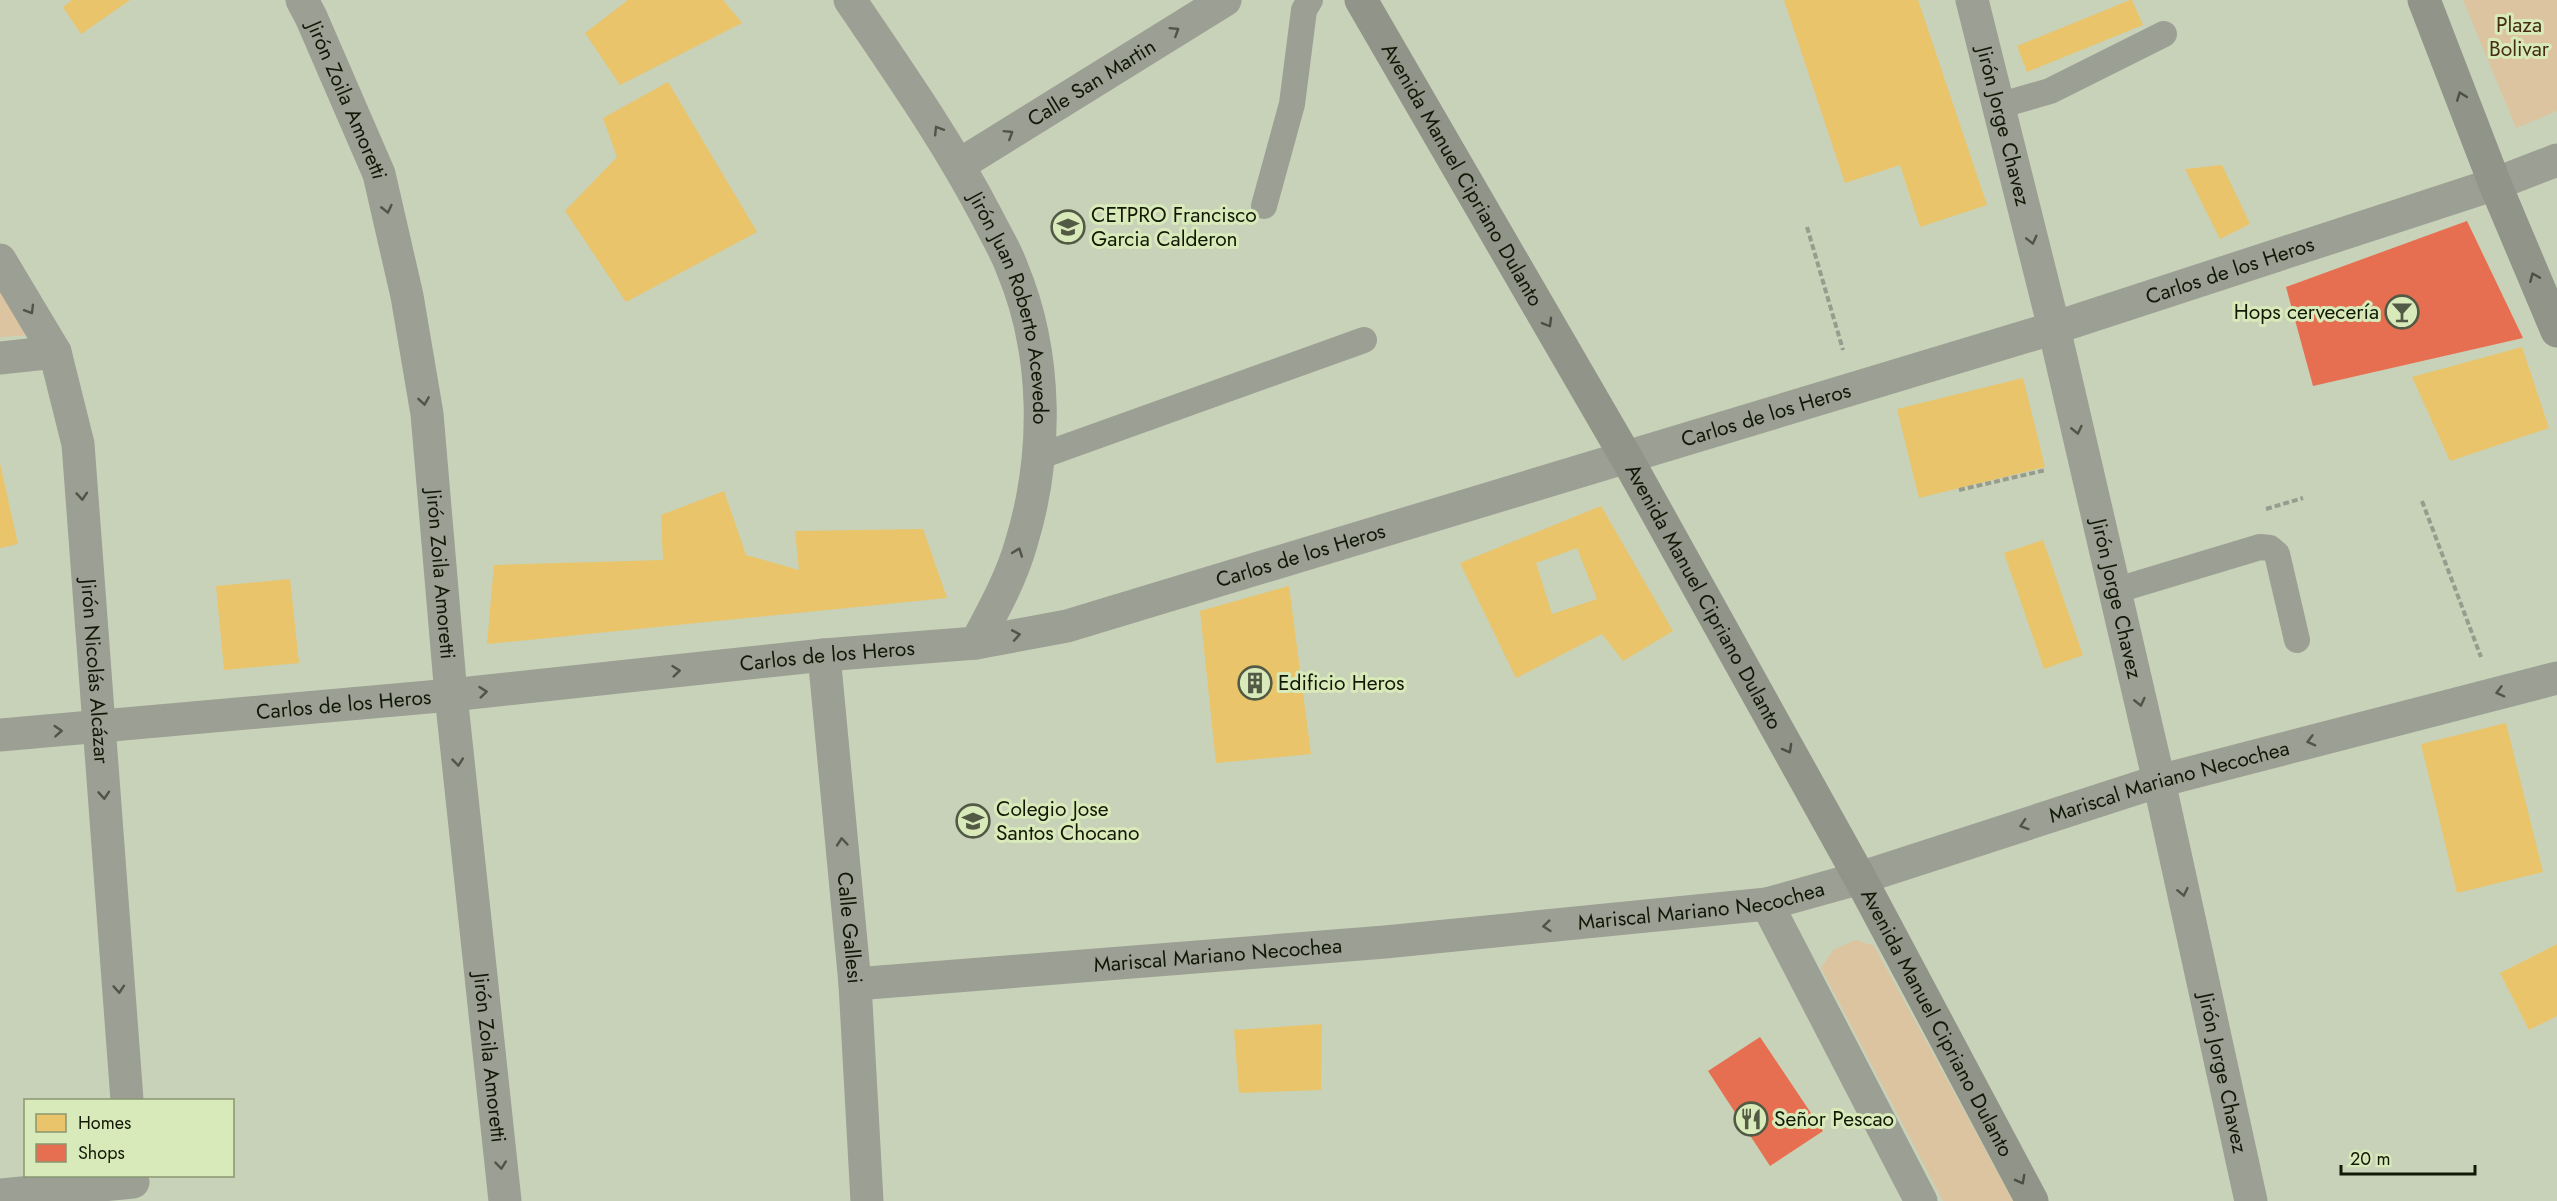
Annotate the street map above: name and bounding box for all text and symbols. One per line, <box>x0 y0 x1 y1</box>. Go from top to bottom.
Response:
park label: Plaza Bolivar <box>2489 10 2550 64</box>
street label: Jirón Zoila Amoretti <box>298 13 395 182</box>
one-way arrow <box>1168 27 1179 38</box>
street label: Calle San Martin <box>1022 31 1162 134</box>
street label: Avenida Manuel Cipriano Dulanto <box>1374 38 1551 312</box>
street label: Jirón Jorge Chavez <box>1968 40 2038 209</box>
one-way arrow <box>2456 91 2469 102</box>
one-way arrow <box>933 126 945 136</box>
one-way arrow <box>1003 129 1013 141</box>
street label: Jirón Juan Roberto Acevedo <box>960 184 1055 425</box>
place label: CETPRO Francisco Garcia Calderon <box>1091 200 1257 254</box>
one-way arrow <box>380 204 393 214</box>
school or university icon: CETPRO Francisco Garcia Calderon <box>1050 209 1086 245</box>
street label: Carlos de los Heros <box>2142 229 2318 312</box>
one-way arrow <box>2024 235 2037 245</box>
one-way arrow <box>2529 272 2541 283</box>
bar icon: Hops cervecería <box>2384 294 2420 330</box>
place label: Hops cervecería <box>2234 297 2379 327</box>
one-way arrow <box>22 304 34 314</box>
one-way arrow <box>1541 317 1553 327</box>
street label: Carlos de los Heros <box>1677 375 1854 455</box>
one-way arrow <box>418 396 430 405</box>
one-way arrow <box>2069 425 2082 435</box>
street label: Avenida Manuel Cipriano Dulanto <box>1618 458 1790 735</box>
street label: Jirón Zoila Amoretti <box>418 485 463 660</box>
one-way arrow <box>75 491 88 500</box>
street label: Jirón Jorge Chavez <box>2083 513 2150 682</box>
street label: Carlos de los Heros <box>1212 516 1389 595</box>
one-way arrow <box>1011 547 1023 558</box>
street label: Jirón Nicolás Alcázar <box>73 575 117 766</box>
one-way arrow <box>1012 630 1021 642</box>
street label: Carlos de los Heros <box>738 633 916 679</box>
one-way arrow <box>672 665 681 678</box>
building icon: Edificio Heros <box>1237 665 1273 701</box>
place label: Edificio Heros <box>1278 668 1404 698</box>
street label: Carlos de los Heros <box>255 682 432 727</box>
one-way arrow <box>2495 684 2505 697</box>
one-way arrow <box>478 686 487 698</box>
one-way arrow <box>2133 696 2146 706</box>
one-way arrow <box>54 725 63 738</box>
street label: Mariscal Mariano Necochea <box>2045 733 2292 831</box>
one-way arrow <box>2307 734 2317 747</box>
one-way arrow <box>1781 743 1792 754</box>
one-way arrow <box>451 757 464 766</box>
one-way arrow <box>97 790 110 799</box>
place label: Colegio Jose Santos Chocano <box>996 794 1139 848</box>
school or university icon: Colegio Jose Santos Chocano <box>955 803 991 839</box>
one-way arrow <box>2019 818 2030 830</box>
one-way arrow <box>836 837 849 846</box>
street label: Calle Gallesi <box>830 871 870 985</box>
street label: Mariscal Mariano Necochea <box>1576 874 1828 938</box>
street label: Avenida Manuel Cipriano Dulanto <box>1853 883 2021 1162</box>
one-way arrow <box>2176 887 2189 897</box>
one-way arrow <box>1543 919 1552 932</box>
street label: Mariscal Mariano Necochea <box>1093 930 1343 980</box>
street label: Jirón Zoila Amoretti <box>465 969 514 1144</box>
one-way arrow <box>112 985 125 994</box>
street label: Jirón Jorge Chavez <box>2190 987 2255 1156</box>
legend <box>24 1099 234 1177</box>
restaurant icon: Señor Pescao <box>1733 1101 1769 1137</box>
place label: Señor Pescao <box>1774 1104 1894 1134</box>
text: Homes <box>78 1110 131 1136</box>
scale bar <box>2341 1138 2474 1176</box>
text: Shops <box>78 1140 125 1166</box>
text: 20 m <box>2350 1146 2390 1172</box>
one-way arrow <box>494 1160 507 1169</box>
one-way arrow <box>2014 1173 2025 1184</box>

